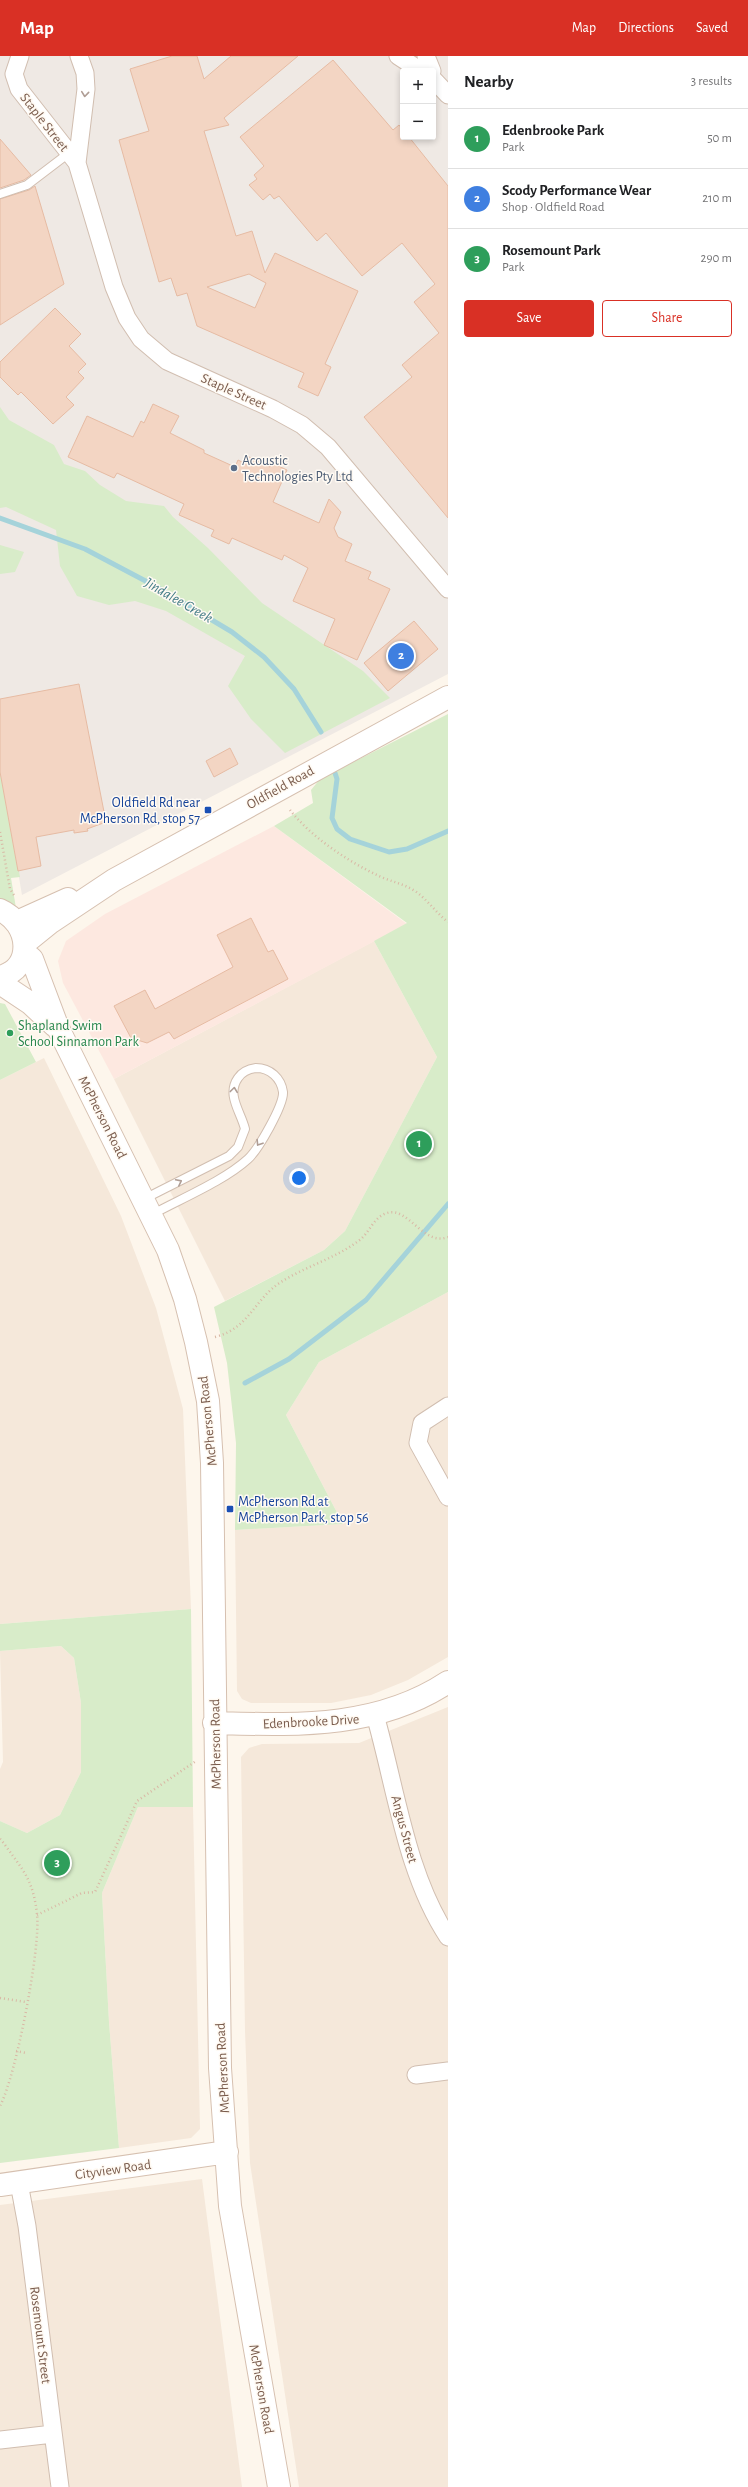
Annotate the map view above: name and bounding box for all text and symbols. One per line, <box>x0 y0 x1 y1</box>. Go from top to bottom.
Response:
text: Map <box>20 19 54 38</box>
text: Map <box>572 21 596 35</box>
text: Directions <box>618 21 674 35</box>
text: Saved <box>696 21 728 35</box>
map controls <box>400 68 436 140</box>
button: + <box>400 68 436 104</box>
text: Nearby <box>464 73 514 90</box>
text: 3 results <box>691 75 732 88</box>
street label: Staple Street <box>17 91 72 155</box>
one-way arrow <box>81 91 90 97</box>
button: − <box>400 104 436 140</box>
text: Edenbrooke Park <box>502 123 604 138</box>
text: 1 <box>475 132 479 145</box>
text: 50 m <box>707 132 732 145</box>
text: Park <box>502 141 524 154</box>
text: Scody Performance Wear <box>502 183 651 198</box>
text: 2 <box>474 192 480 205</box>
text: 210 m <box>702 192 732 205</box>
text: Shop · Oldfield Road <box>502 201 604 214</box>
text: Rosemount Park <box>502 243 601 258</box>
text: 3 <box>474 252 480 265</box>
text: 290 m <box>701 252 732 265</box>
text: Park <box>502 261 524 274</box>
button: Save <box>464 300 594 337</box>
button: Share <box>602 300 732 337</box>
street label: Staple Street <box>199 371 269 413</box>
place label: Acoustic Technologies Pty Ltd <box>242 454 353 484</box>
marker: Acoustic Technologies Pty Ltd <box>229 463 239 473</box>
water label: Jindalee Creek <box>141 575 215 626</box>
pin: 2 <box>388 641 414 671</box>
street label: Oldfield Road <box>244 764 317 812</box>
place label: Oldfield Rd near McPherson Rd, stop 57 <box>80 796 200 826</box>
marker: Oldfield Rd near McPherson Rd, stop 57 <box>203 805 213 815</box>
place label: Shapland Swim School Sinnamon Park <box>18 1019 139 1049</box>
marker: Shapland Swim School Sinnamon Park <box>5 1028 15 1038</box>
street label: McPherson Road <box>75 1074 129 1161</box>
one-way arrow <box>229 1086 238 1093</box>
pin: 1 <box>406 1129 432 1159</box>
one-way arrow <box>257 1139 264 1146</box>
your location <box>289 1168 309 1188</box>
one-way arrow <box>175 1179 183 1187</box>
street label: McPherson Road <box>196 1375 220 1467</box>
place label: McPherson Rd at McPherson Park, stop 56 <box>238 1495 369 1525</box>
marker: McPherson Rd at McPherson Park, stop 56 <box>225 1504 235 1514</box>
street label: McPherson Road <box>208 1699 224 1789</box>
street label: Edenbrooke Drive <box>262 1712 360 1732</box>
street label: Angus Street <box>388 1794 420 1865</box>
pin: 3 <box>44 1848 70 1878</box>
street label: McPherson Road <box>214 2022 232 2114</box>
street label: Cityview Road <box>74 2158 152 2182</box>
street label: Rosemount Street <box>27 2286 53 2385</box>
street label: McPherson Road <box>246 2343 276 2435</box>

